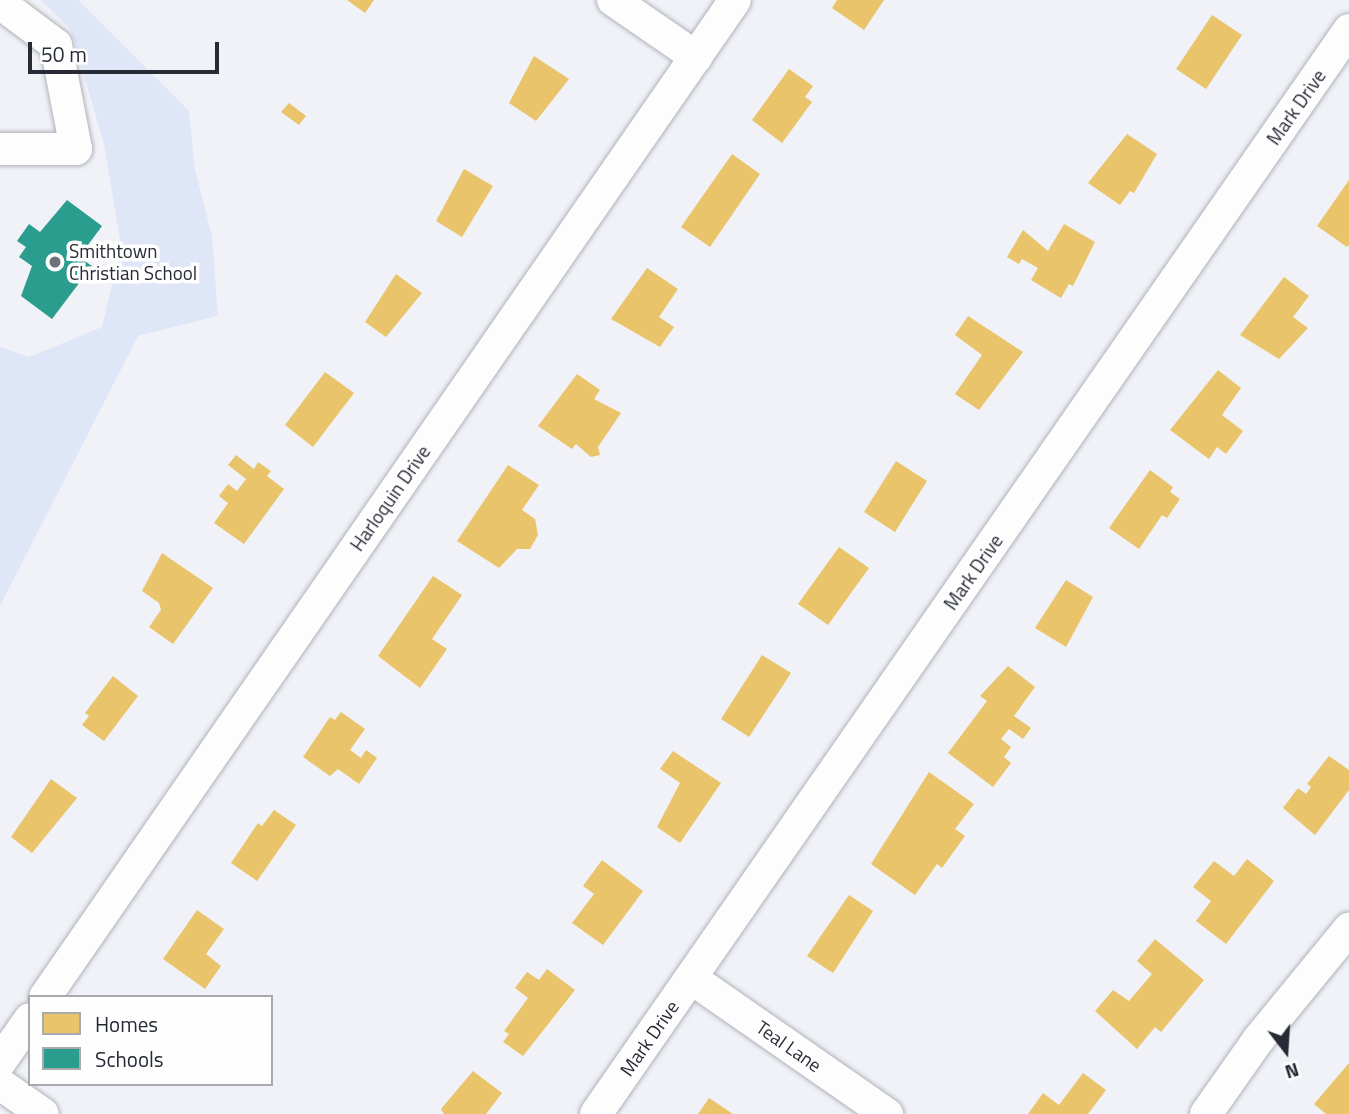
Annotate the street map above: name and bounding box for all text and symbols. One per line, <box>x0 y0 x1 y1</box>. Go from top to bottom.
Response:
scale bar <box>32 28 222 72</box>
text: 50 m <box>41 38 87 70</box>
street label: Mark Drive <box>1262 65 1330 149</box>
place label: Smithtown Christian School <box>69 240 197 284</box>
marker: Smithtown Christian School <box>47 254 63 270</box>
street label: Harloquin Drive <box>345 441 435 555</box>
street label: Mark Drive <box>939 530 1007 614</box>
legend <box>28 995 273 1086</box>
street label: Mark Drive <box>615 996 683 1080</box>
text: Homes <box>95 1008 158 1040</box>
street label: Teal Lane <box>752 1015 826 1077</box>
north arrow <box>1251 1016 1321 1086</box>
text: Schools <box>95 1043 164 1075</box>
text: N <box>1282 1056 1303 1087</box>

